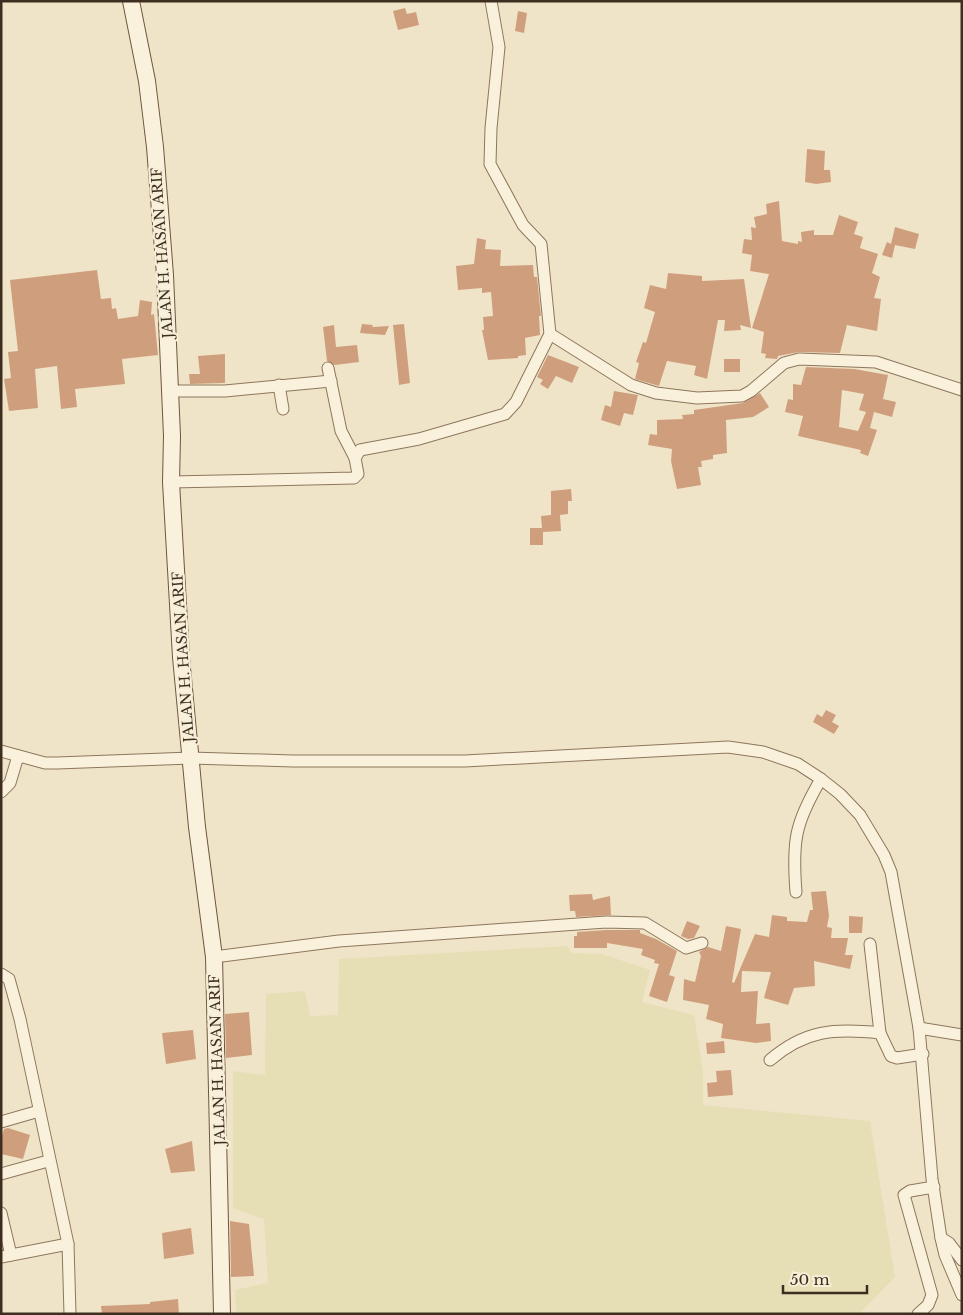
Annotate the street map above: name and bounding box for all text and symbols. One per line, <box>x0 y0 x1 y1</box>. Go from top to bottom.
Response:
street label: JALAN H. HASAN ARIF <box>147 166 177 341</box>
street label: JALAN H. HASAN ARIF <box>168 570 198 745</box>
street label: JALAN H. HASAN ARIF <box>205 974 229 1148</box>
scale bar <box>783 1262 867 1294</box>
text: 50 m <box>790 1270 830 1289</box>

